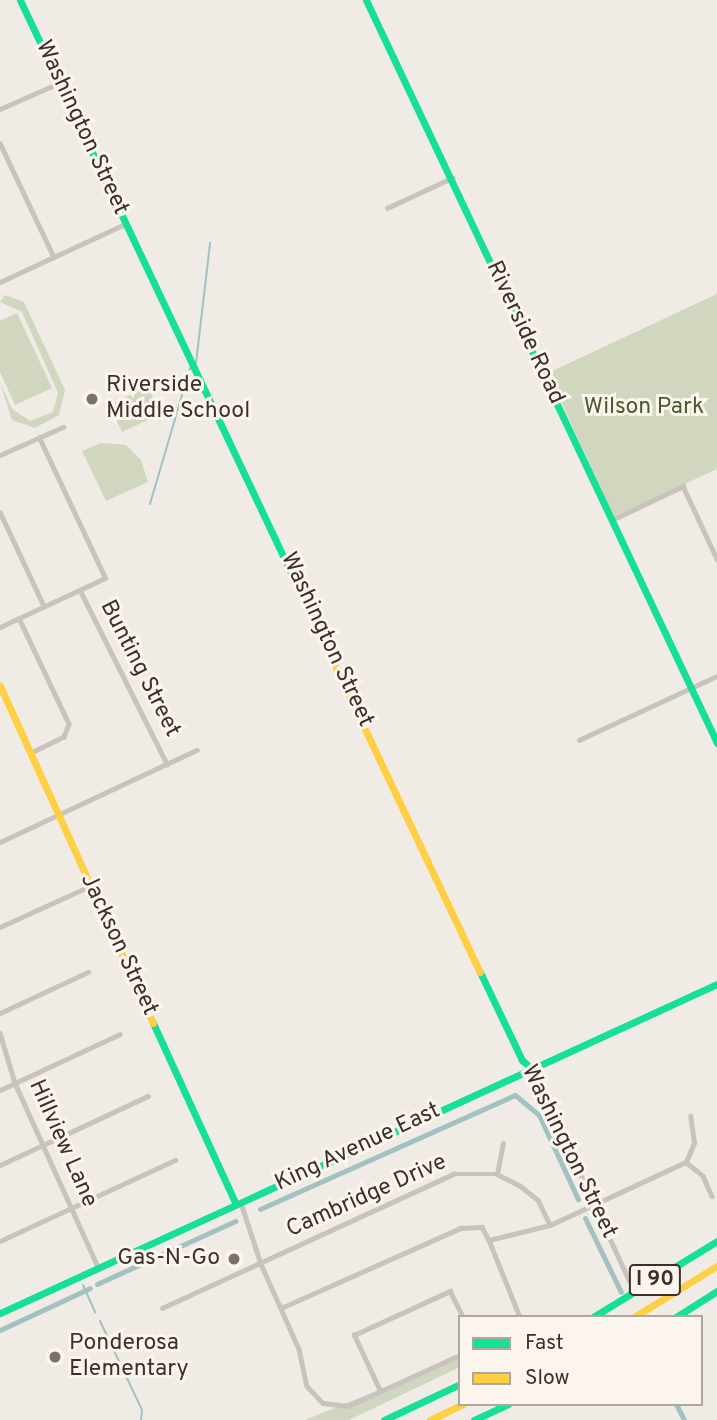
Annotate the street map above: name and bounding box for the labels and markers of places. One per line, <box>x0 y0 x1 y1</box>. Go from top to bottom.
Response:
place label: Riverside Middle School <box>106 372 250 426</box>
marker: Riverside Middle School <box>84 391 100 407</box>
place label: Gas-N-Go <box>117 1245 220 1273</box>
marker: Gas-N-Go <box>226 1251 242 1267</box>
place label: Ponderosa Elementary <box>69 1330 189 1384</box>
marker: Ponderosa Elementary <box>47 1349 63 1365</box>

